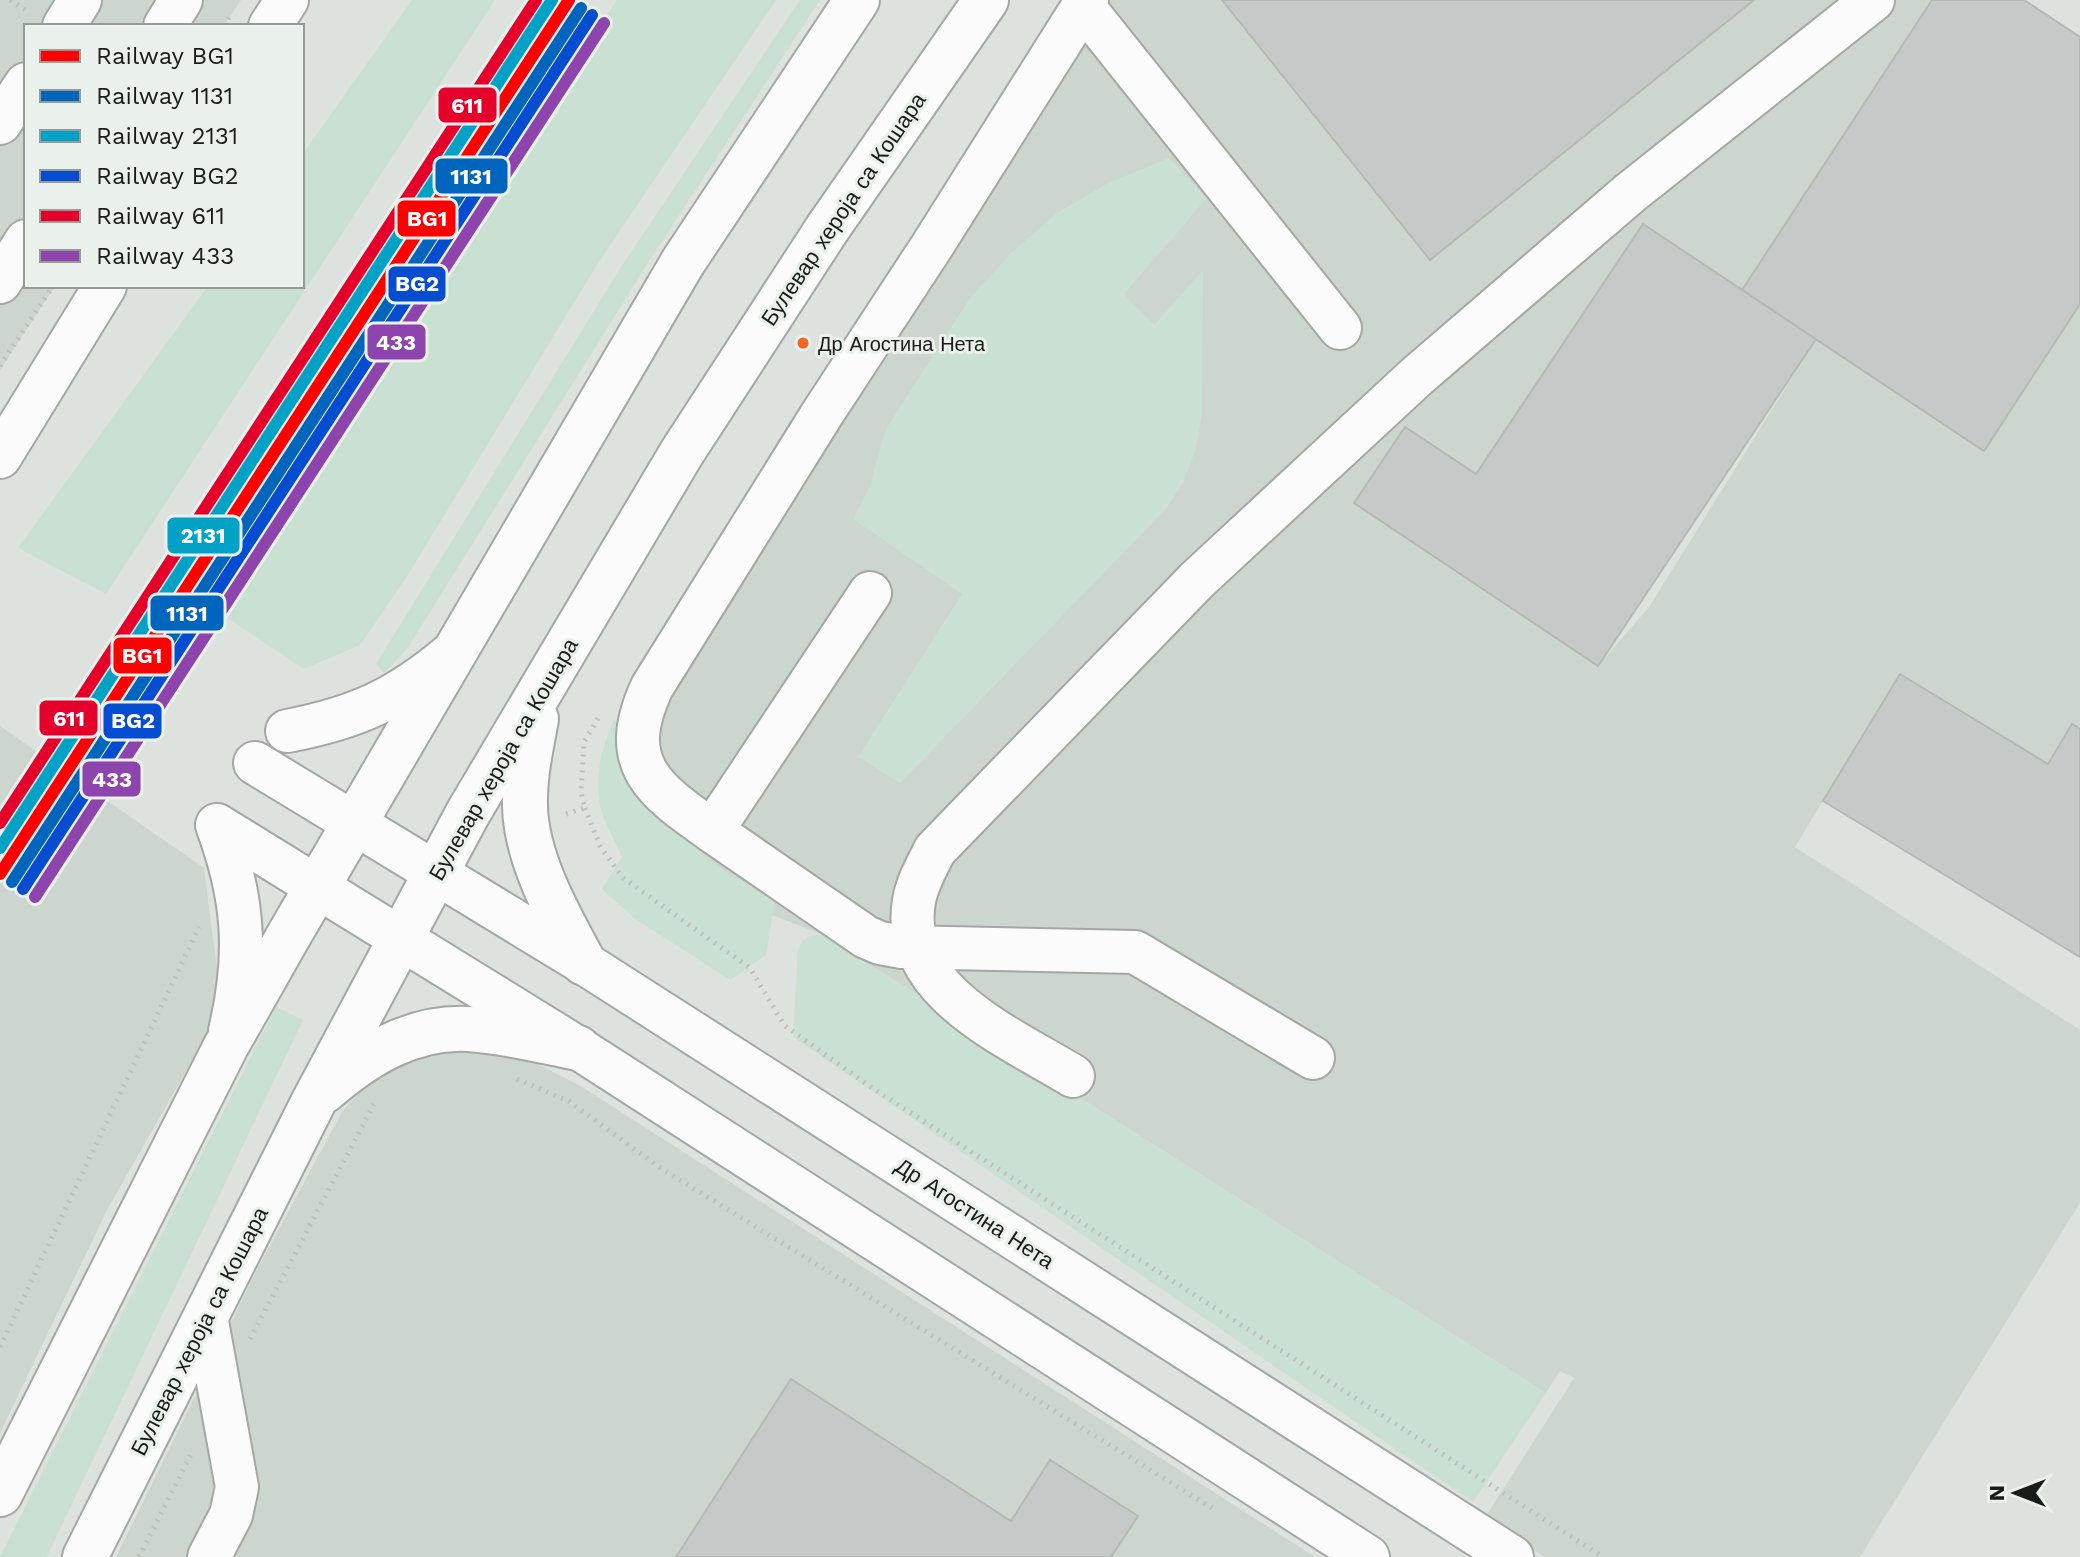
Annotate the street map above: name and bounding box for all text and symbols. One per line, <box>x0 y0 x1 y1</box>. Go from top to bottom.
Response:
legend <box>24 24 304 288</box>
text: Railway BG1 <box>96 42 234 70</box>
text: Railway 1131 <box>96 82 233 110</box>
line badge: 611 <box>437 86 498 124</box>
street label: Булевар хероја са Кошара <box>756 88 931 330</box>
text: 611 <box>451 93 483 118</box>
text: Railway 2131 <box>96 122 238 150</box>
line badge: 1131 <box>434 157 509 195</box>
text: Railway BG2 <box>96 162 239 190</box>
text: 1131 <box>450 164 492 189</box>
line badge: BG1 <box>396 199 457 238</box>
text: Railway 611 <box>96 202 225 230</box>
text: BG1 <box>407 206 447 231</box>
text: Railway 433 <box>96 242 234 270</box>
line badge: BG2 <box>387 265 447 303</box>
text: BG2 <box>395 271 439 296</box>
line badge: 433 <box>366 323 427 361</box>
text: 433 <box>376 330 416 355</box>
place label: Др Агостина Нета <box>818 332 986 356</box>
marker: Др Агостина Нета <box>795 335 811 351</box>
line badge: 2131 <box>166 516 241 555</box>
text: 2131 <box>180 523 226 548</box>
line badge: 1131 <box>149 594 225 632</box>
text: 1131 <box>166 601 208 626</box>
street label: Булевар хероја са Кошара <box>424 633 583 885</box>
line badge: BG1 <box>112 636 173 675</box>
text: BG1 <box>122 643 162 668</box>
line badge: 611 <box>38 699 99 737</box>
line badge: BG2 <box>102 702 163 740</box>
text: 611 <box>53 706 85 731</box>
text: BG2 <box>111 708 155 733</box>
line badge: 433 <box>81 760 142 798</box>
text: 433 <box>92 767 132 792</box>
street label: Др Агостина Нета <box>891 1153 1059 1274</box>
street label: Булевар хероја са Кошара <box>126 1202 273 1459</box>
north arrow <box>1976 1453 2056 1533</box>
text: N <box>1984 1485 2009 1501</box>

